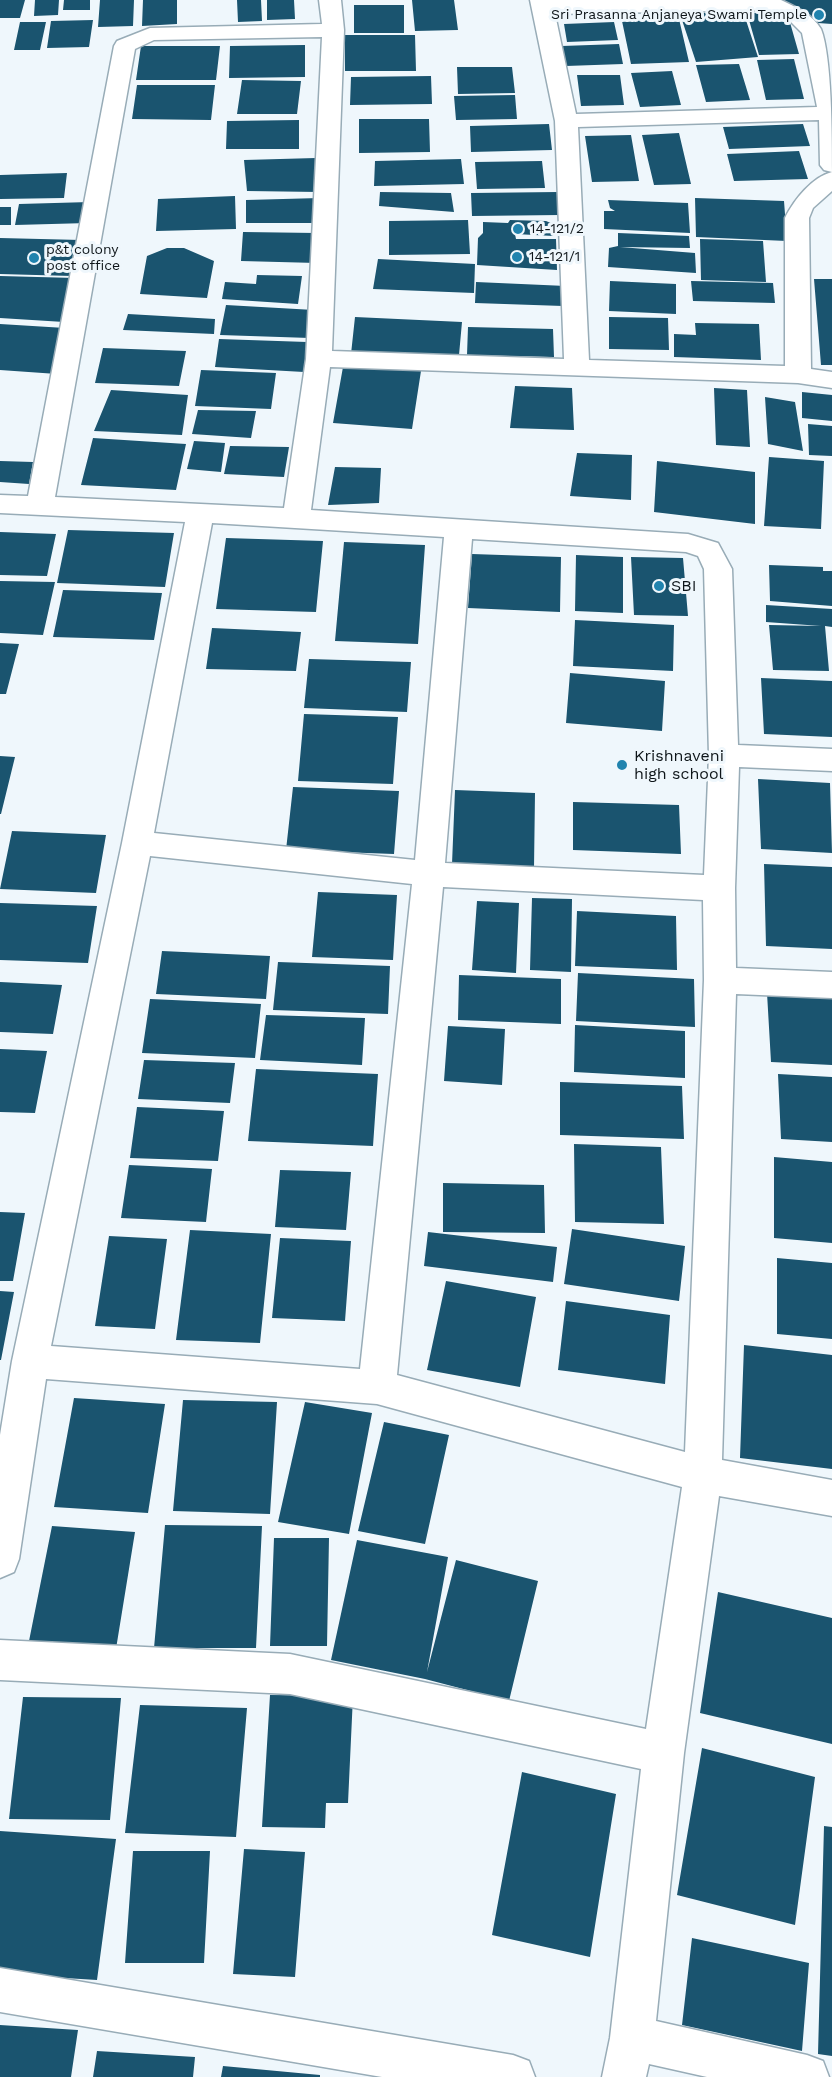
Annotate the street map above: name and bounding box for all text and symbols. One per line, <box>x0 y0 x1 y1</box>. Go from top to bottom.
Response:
place label: Sri Prasanna Anjaneya Swami Temple <box>551 7 807 23</box>
marker: Sri Prasanna Anjaneya Swami Temple <box>812 8 826 22</box>
place label: 14-121/2 <box>530 221 584 237</box>
marker: 14-121/2 <box>511 222 525 236</box>
place label: p&t colony post office <box>46 242 120 274</box>
place label: 14-121/1 <box>529 249 580 265</box>
marker: 14-121/1 <box>510 250 524 264</box>
marker: p&t colony post office <box>27 251 41 265</box>
place label: SBI <box>671 576 696 596</box>
marker: SBI <box>652 579 666 593</box>
place label: Krishnaveni high school <box>634 746 724 784</box>
marker: Krishnaveni high school <box>615 758 629 772</box>

